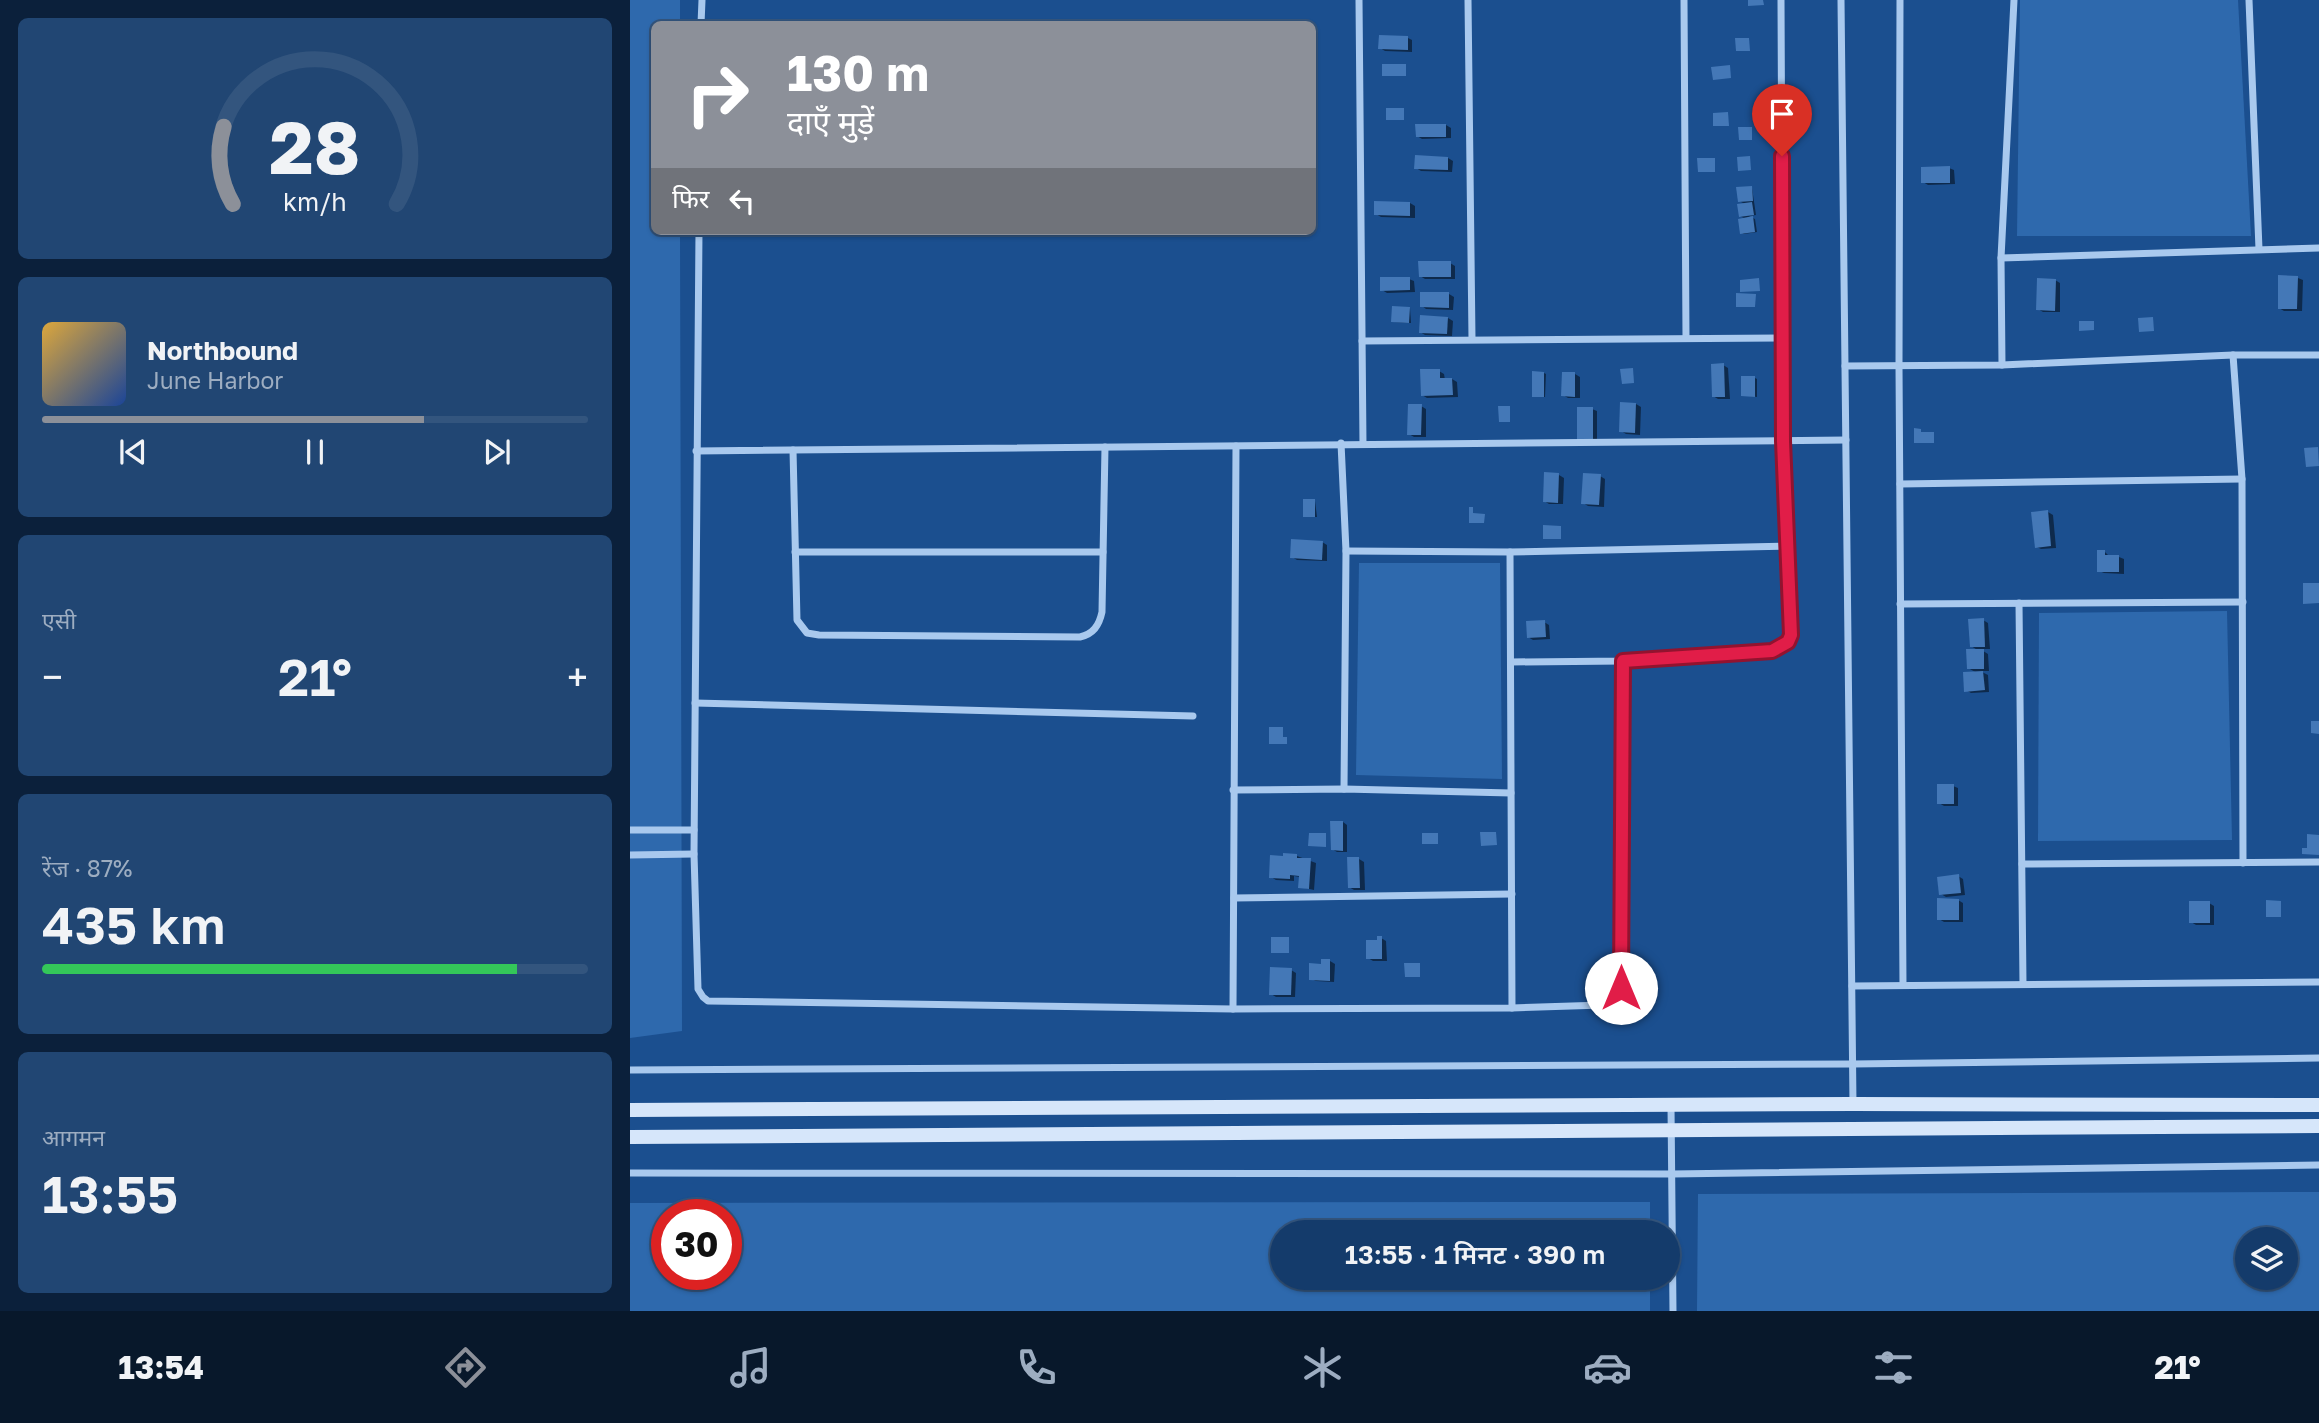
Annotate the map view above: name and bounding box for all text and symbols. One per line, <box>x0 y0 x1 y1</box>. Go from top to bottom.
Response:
text: 130 m <box>787 43 929 102</box>
icon: right <box>672 49 763 140</box>
pin <box>1752 84 1812 156</box>
icon: arrive <box>1763 95 1801 133</box>
text: दाएँ मुड़ें <box>787 103 874 141</box>
text: 28 <box>270 104 361 191</box>
icon: left <box>723 182 761 220</box>
text: फिर <box>672 183 709 214</box>
text: km/h <box>283 186 347 217</box>
text: Northbound <box>147 335 298 366</box>
text: June Harbor <box>147 366 283 394</box>
icon: previous <box>114 433 152 471</box>
icon: pause <box>296 433 334 471</box>
icon: next <box>478 433 516 471</box>
text: एसी <box>42 606 76 634</box>
text: 21° <box>278 645 352 707</box>
text: − <box>42 654 63 699</box>
text: + <box>567 654 588 699</box>
text: रेंज · 87% <box>42 854 132 882</box>
text: 435 km <box>42 893 226 955</box>
position arrow <box>1584 951 1658 1025</box>
text: आगमन <box>42 1123 105 1151</box>
text: 13:55 <box>42 1162 178 1224</box>
speed limit sign: 30 <box>651 1199 742 1290</box>
map controls <box>2235 1227 2298 1290</box>
button: layers <box>2235 1227 2298 1290</box>
text: 13:55 · 1 मिनट · 390 m <box>1345 1239 1605 1270</box>
icon: directions <box>441 1343 490 1392</box>
icon: music <box>726 1343 775 1392</box>
icon: phone <box>1012 1343 1061 1392</box>
icon: climate <box>1298 1343 1347 1392</box>
icon: car <box>1583 1343 1632 1392</box>
icon: filters <box>1869 1343 1918 1392</box>
text: 13:54 <box>118 1348 204 1386</box>
text: 21° <box>2154 1348 2201 1386</box>

